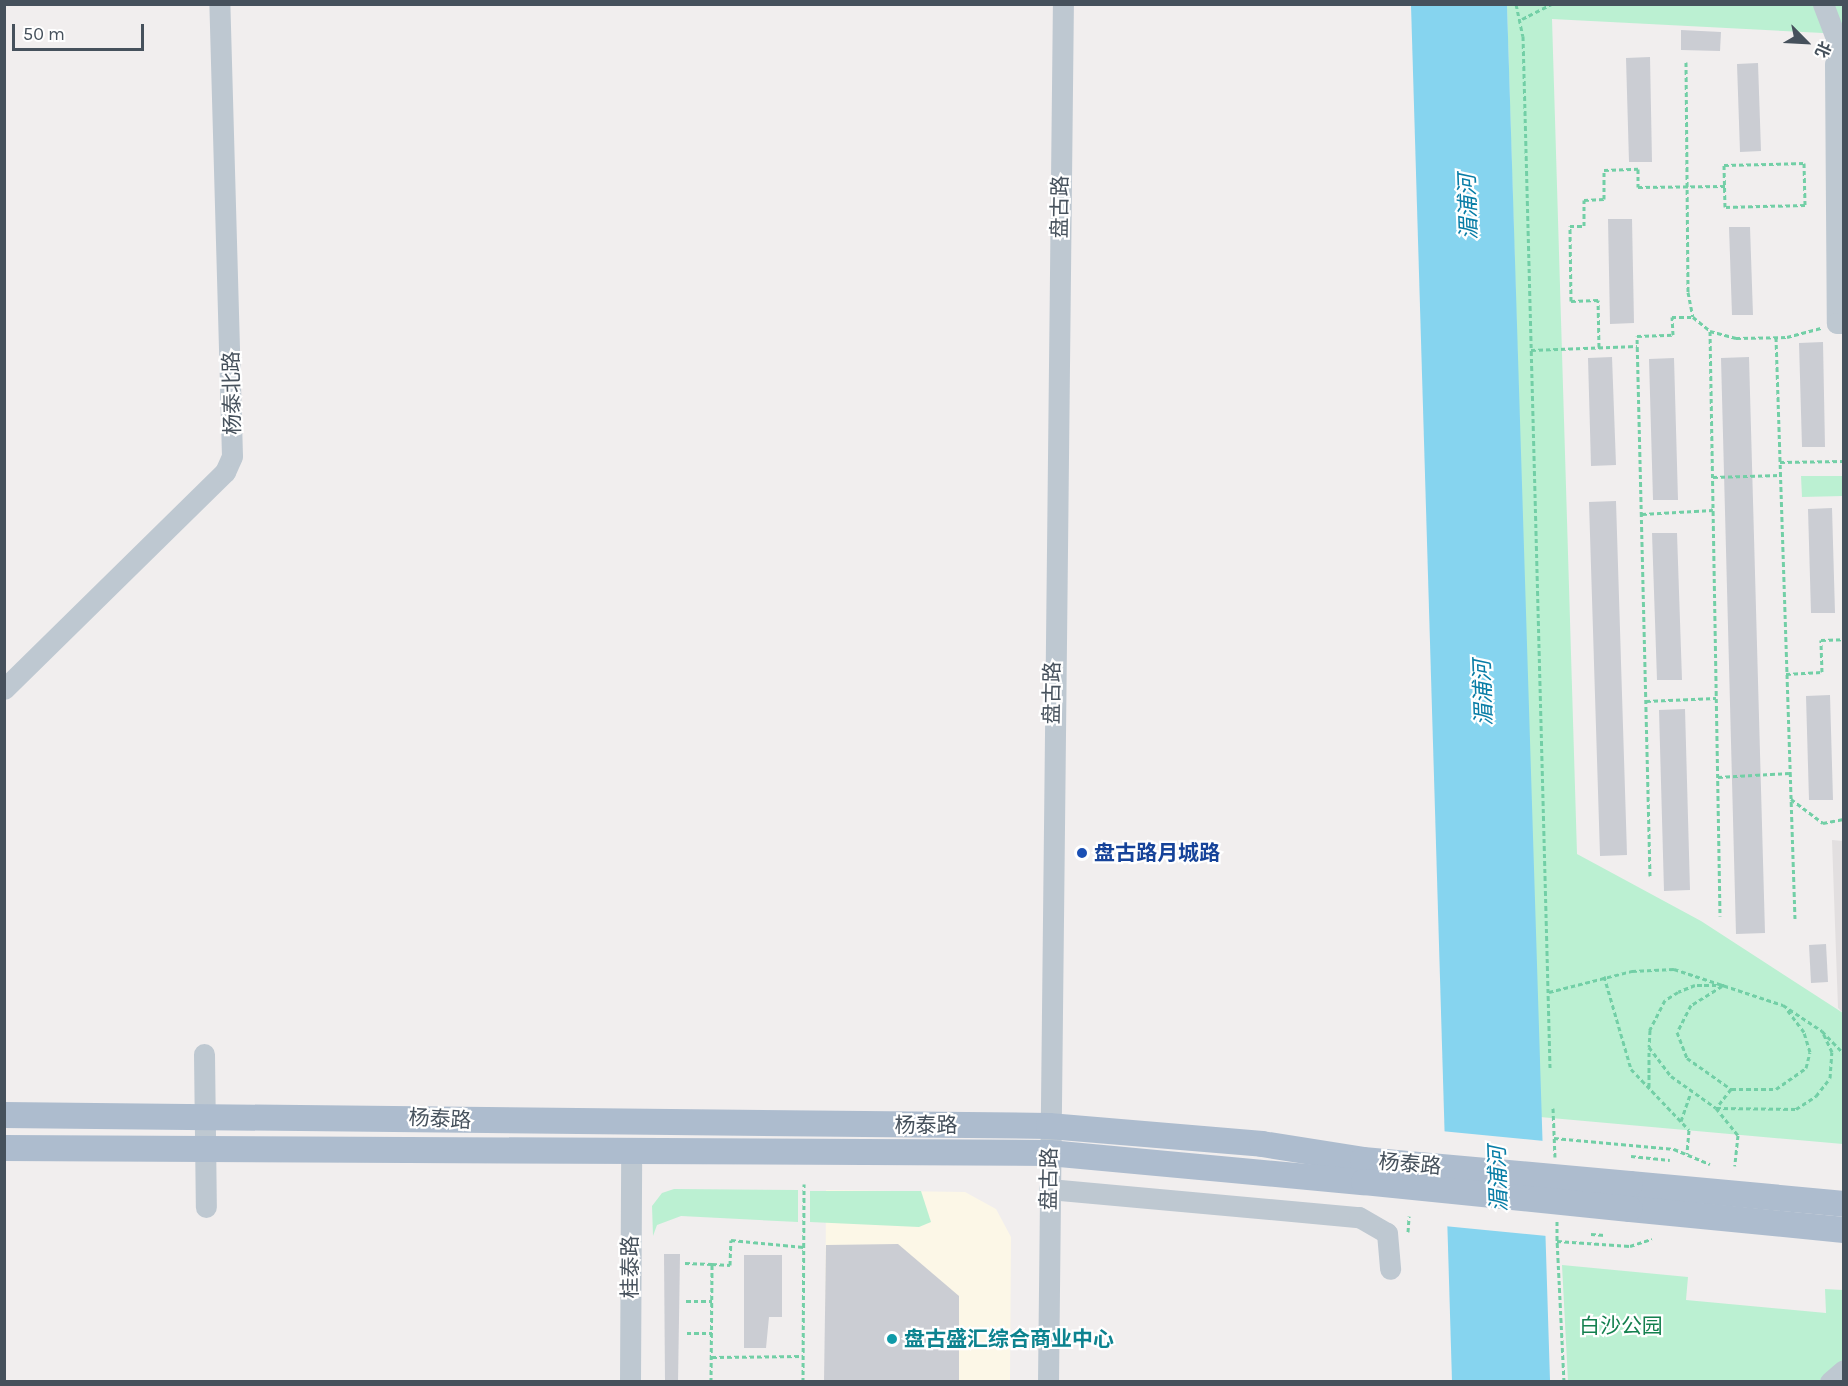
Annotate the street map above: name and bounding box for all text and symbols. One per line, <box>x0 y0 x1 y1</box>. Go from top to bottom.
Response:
scale bar <box>15 12 147 50</box>
north arrow <box>1776 12 1836 72</box>
text: 50 m <box>23 23 65 45</box>
text: 北 <box>1811 38 1835 61</box>
water label: 湄浦河 <box>1455 174 1483 240</box>
street label: 盘古路 <box>1047 175 1073 239</box>
street label: 杨泰北路 <box>219 351 245 435</box>
water label: 湄浦河 <box>1470 660 1498 726</box>
street label: 盘古路 <box>1039 661 1065 725</box>
place label: 盘古路月城路 <box>1094 840 1220 866</box>
marker: 盘古路月城路 <box>1075 846 1089 860</box>
street label: 杨泰路 <box>408 1105 472 1133</box>
street label: 杨泰路 <box>895 1112 957 1138</box>
water label: 湄浦河 <box>1485 1146 1513 1212</box>
street label: 盘古路 <box>1036 1147 1062 1211</box>
street label: 杨泰路 <box>1378 1149 1442 1179</box>
street label: 桂泰路 <box>617 1236 643 1298</box>
park label: 白沙公园 <box>1579 1313 1663 1339</box>
place label: 盘古盛汇综合商业中心 <box>904 1326 1114 1352</box>
marker: 盘古盛汇综合商业中心 <box>885 1332 899 1346</box>

